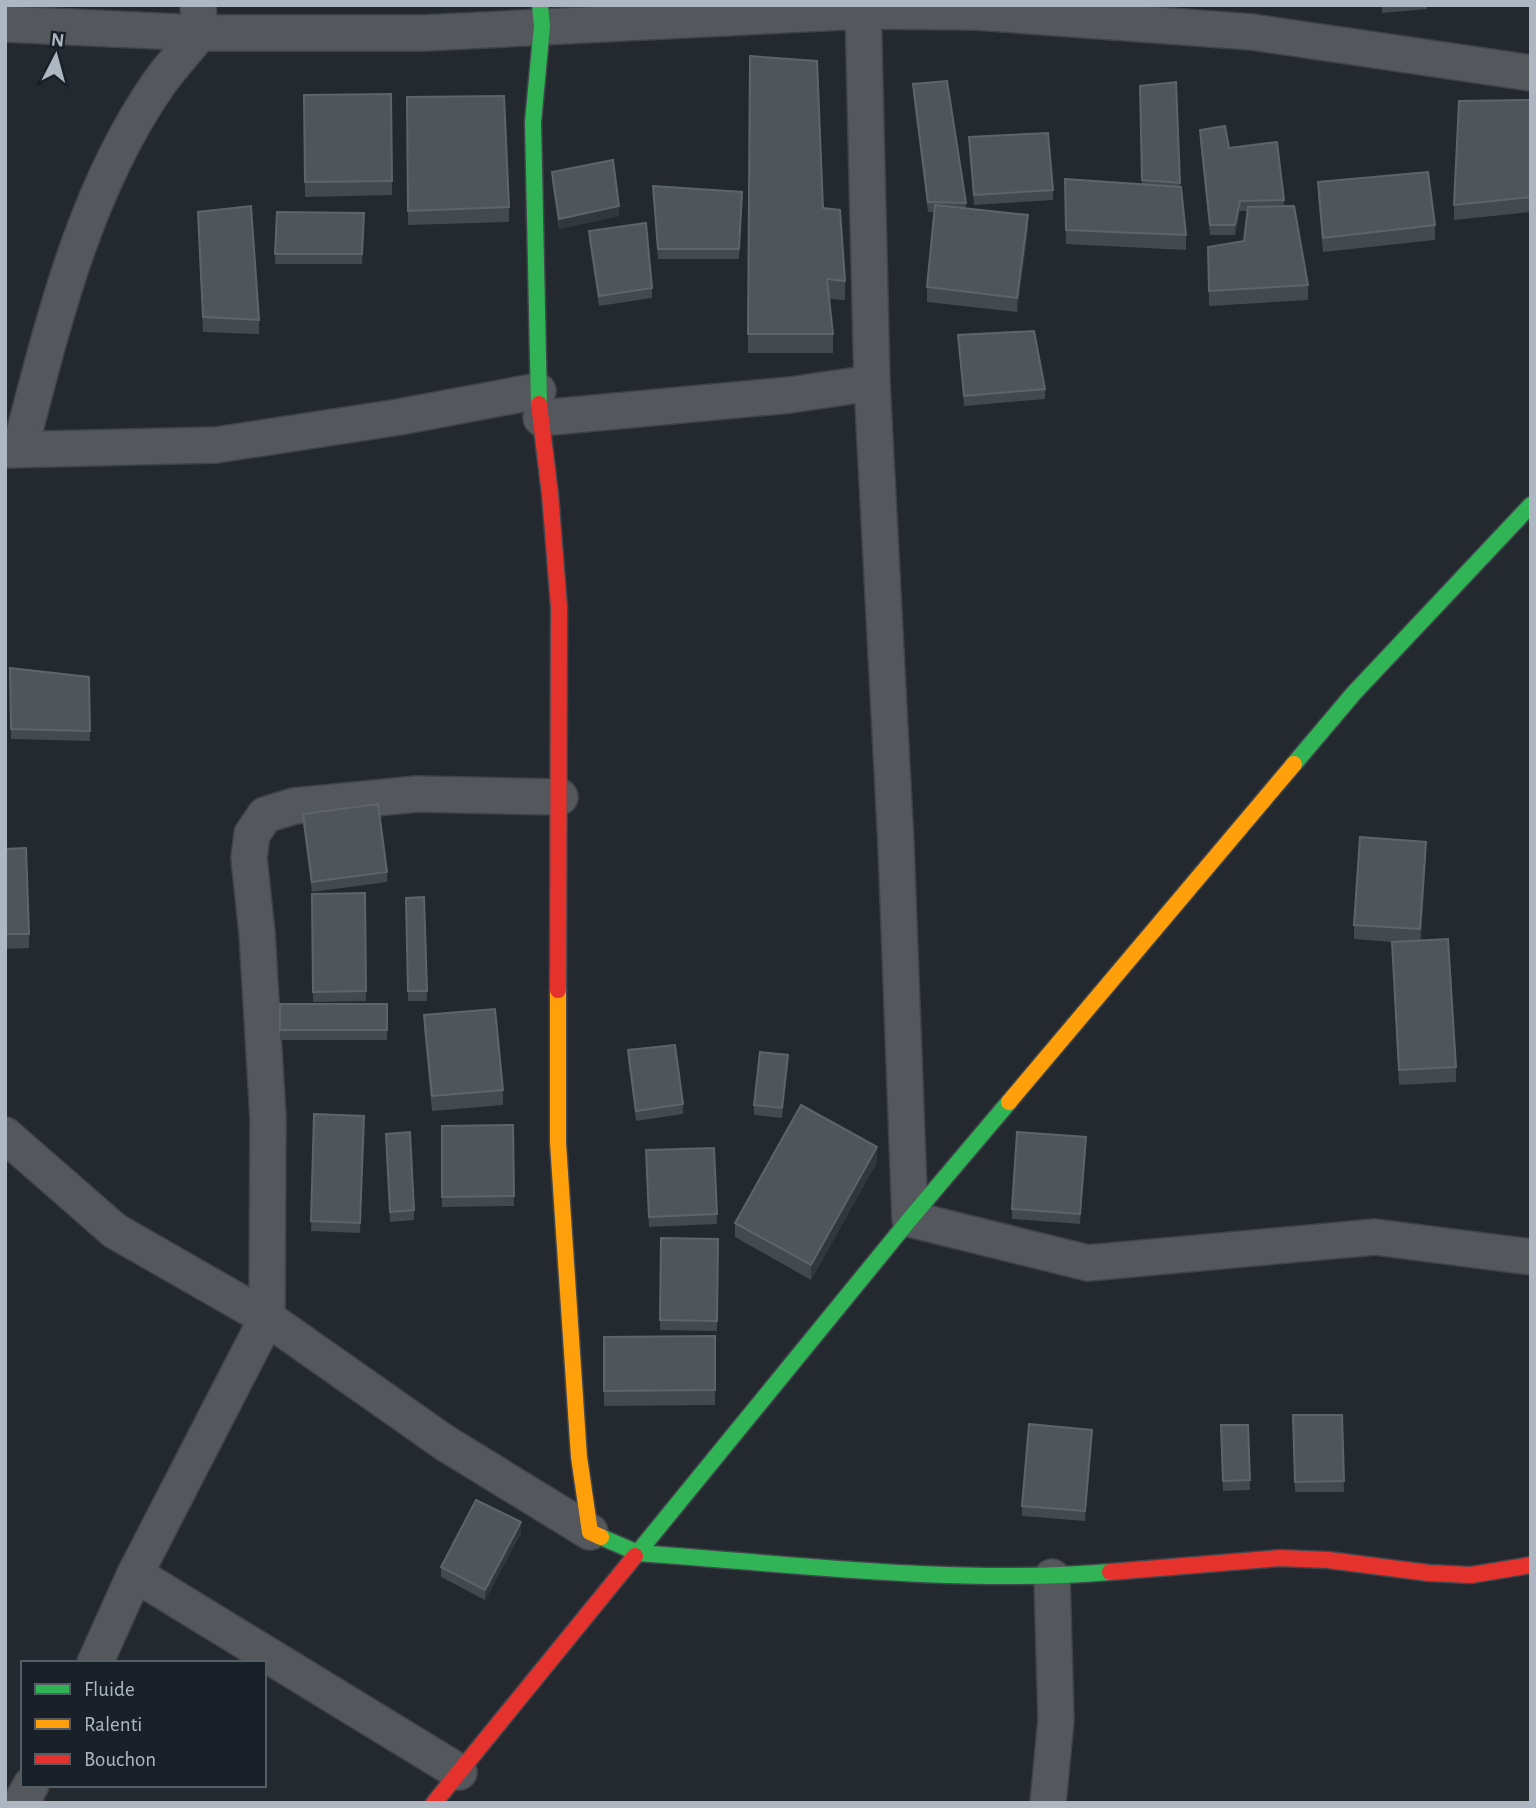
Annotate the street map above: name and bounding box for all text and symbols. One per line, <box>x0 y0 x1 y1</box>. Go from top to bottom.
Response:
north arrow <box>21 21 91 91</box>
text: N <box>50 30 65 51</box>
legend <box>21 1661 266 1787</box>
text: Fluide <box>84 1679 135 1700</box>
text: Ralenti <box>84 1714 142 1735</box>
text: Bouchon <box>84 1749 156 1770</box>

